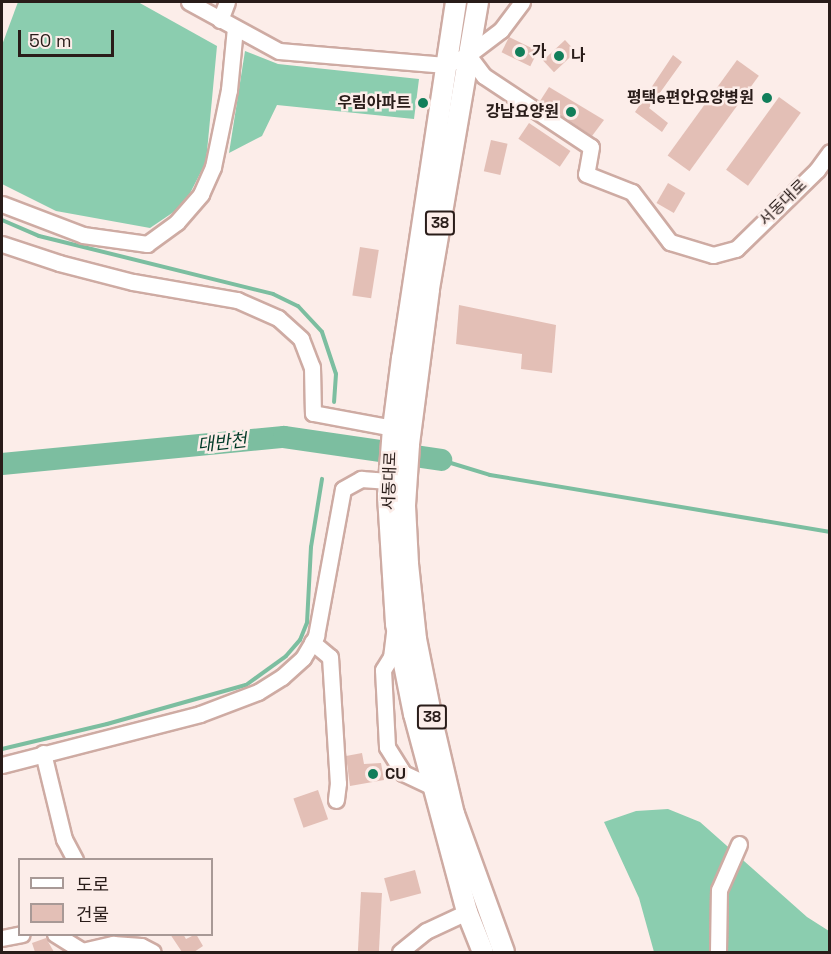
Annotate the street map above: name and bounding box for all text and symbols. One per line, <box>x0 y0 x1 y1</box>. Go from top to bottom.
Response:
scale bar <box>21 18 117 56</box>
text: 50 m <box>29 29 71 52</box>
place label: 가 <box>532 42 547 62</box>
marker: 가 <box>513 45 527 59</box>
place label: 나 <box>571 46 586 66</box>
marker: 나 <box>552 49 566 63</box>
place label: 평택e편안요양병원 <box>627 88 754 108</box>
marker: 평택e편안요양병원 <box>758 89 776 107</box>
place label: 우림아파트 <box>337 93 411 113</box>
marker: 우림아파트 <box>416 96 430 110</box>
place label: 강남요양원 <box>485 102 559 122</box>
marker: 강남요양원 <box>564 105 578 119</box>
street label: 서동대로 <box>755 176 811 230</box>
road number: 38 <box>424 211 456 235</box>
water label: 대반천 <box>196 430 248 456</box>
street label: 서동대로 <box>379 451 401 511</box>
road number: 38 <box>416 705 448 729</box>
place label: CU <box>385 764 406 784</box>
marker: CU <box>366 767 380 781</box>
legend <box>18 858 213 936</box>
text: 도로 <box>76 873 109 896</box>
text: 건물 <box>76 903 109 926</box>

